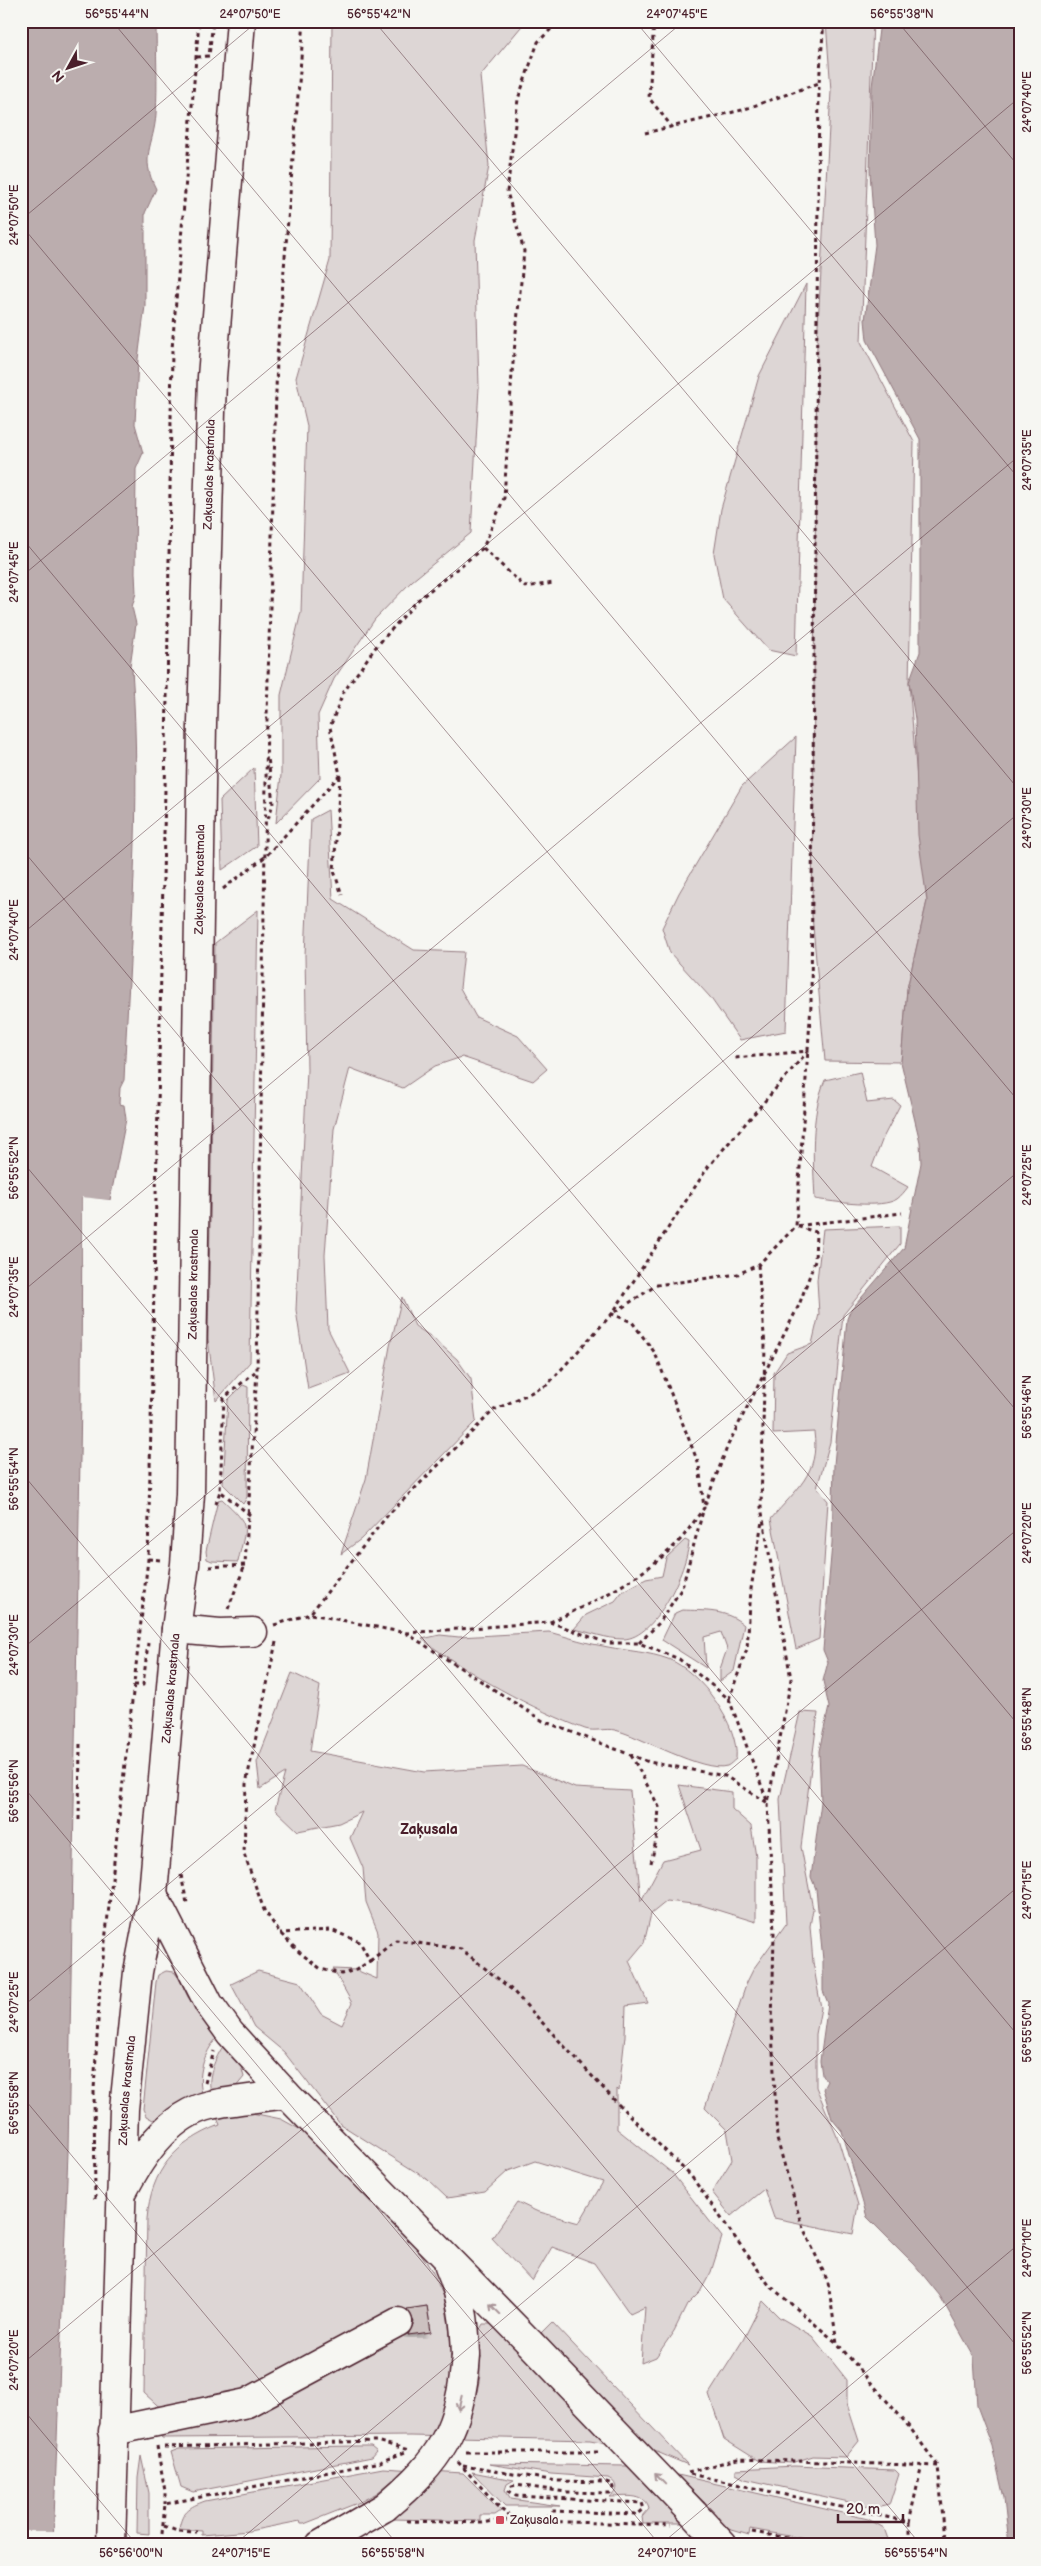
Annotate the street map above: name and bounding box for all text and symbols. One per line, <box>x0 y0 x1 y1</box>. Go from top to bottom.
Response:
text: 56°55'44"N <box>85 7 149 22</box>
text: 24°07'50"E <box>219 7 281 22</box>
text: 56°55'42"N <box>347 7 411 22</box>
text: 24°07'45"E <box>646 7 708 22</box>
text: 56°55'38"N <box>870 7 934 22</box>
north arrow <box>42 42 92 92</box>
text: N <box>49 67 68 86</box>
text: 24°07'40"E <box>1020 71 1035 133</box>
text: 24°07'50"E <box>7 184 22 246</box>
street label: Zaķusalas krastmala <box>201 419 219 531</box>
text: 24°07'35"E <box>1020 429 1035 491</box>
text: 24°07'45"E <box>7 541 22 603</box>
text: 24°07'30"E <box>1020 787 1035 849</box>
street label: Zaķusalas krastmala <box>192 824 208 936</box>
text: 24°07'40"E <box>7 899 22 961</box>
text: 56°55'52"N <box>7 1136 22 1200</box>
text: 24°07'25"E <box>1020 1144 1035 1206</box>
street label: Zaķusalas krastmala <box>185 1229 202 1340</box>
text: 24°07'35"E <box>7 1256 22 1318</box>
text: 56°55'46"N <box>1020 1375 1035 1439</box>
text: 56°55'54"N <box>7 1447 22 1511</box>
text: 24°07'20"E <box>1020 1502 1035 1564</box>
text: 24°07'30"E <box>7 1614 22 1676</box>
street label: Zaķusalas krastmala <box>159 1632 184 1745</box>
text: 56°55'48"N <box>1020 1687 1035 1751</box>
text: 56°55'56"N <box>7 1759 22 1823</box>
district label: Zaķusala <box>400 1821 458 1839</box>
text: 24°07'15"E <box>1020 1861 1035 1919</box>
text: 24°07'25"E <box>7 1971 22 2033</box>
text: 56°55'50"N <box>1020 1999 1035 2063</box>
street label: Zaķusalas krastmala <box>116 2034 140 2147</box>
text: 56°55'58"N <box>7 2071 22 2135</box>
text: 24°07'10"E <box>1020 2218 1035 2278</box>
one-way arrow <box>489 2303 501 2315</box>
text: 56°55'52"N <box>1020 2311 1035 2375</box>
text: 24°07'20"E <box>7 2329 22 2391</box>
one-way arrow <box>455 2395 464 2411</box>
one-way arrow <box>654 2473 666 2485</box>
scale bar <box>838 2491 904 2523</box>
text: 20 m <box>846 2500 880 2519</box>
place label: Zaķusala <box>509 2513 559 2528</box>
marker: Zaķusala <box>494 2514 506 2526</box>
text: 56°56'00"N <box>99 2546 163 2561</box>
text: 24°07'15"E <box>212 2546 270 2561</box>
text: 56°55'58"N <box>361 2546 425 2561</box>
text: 24°07'10"E <box>638 2546 697 2561</box>
text: 56°55'54"N <box>884 2546 948 2561</box>

